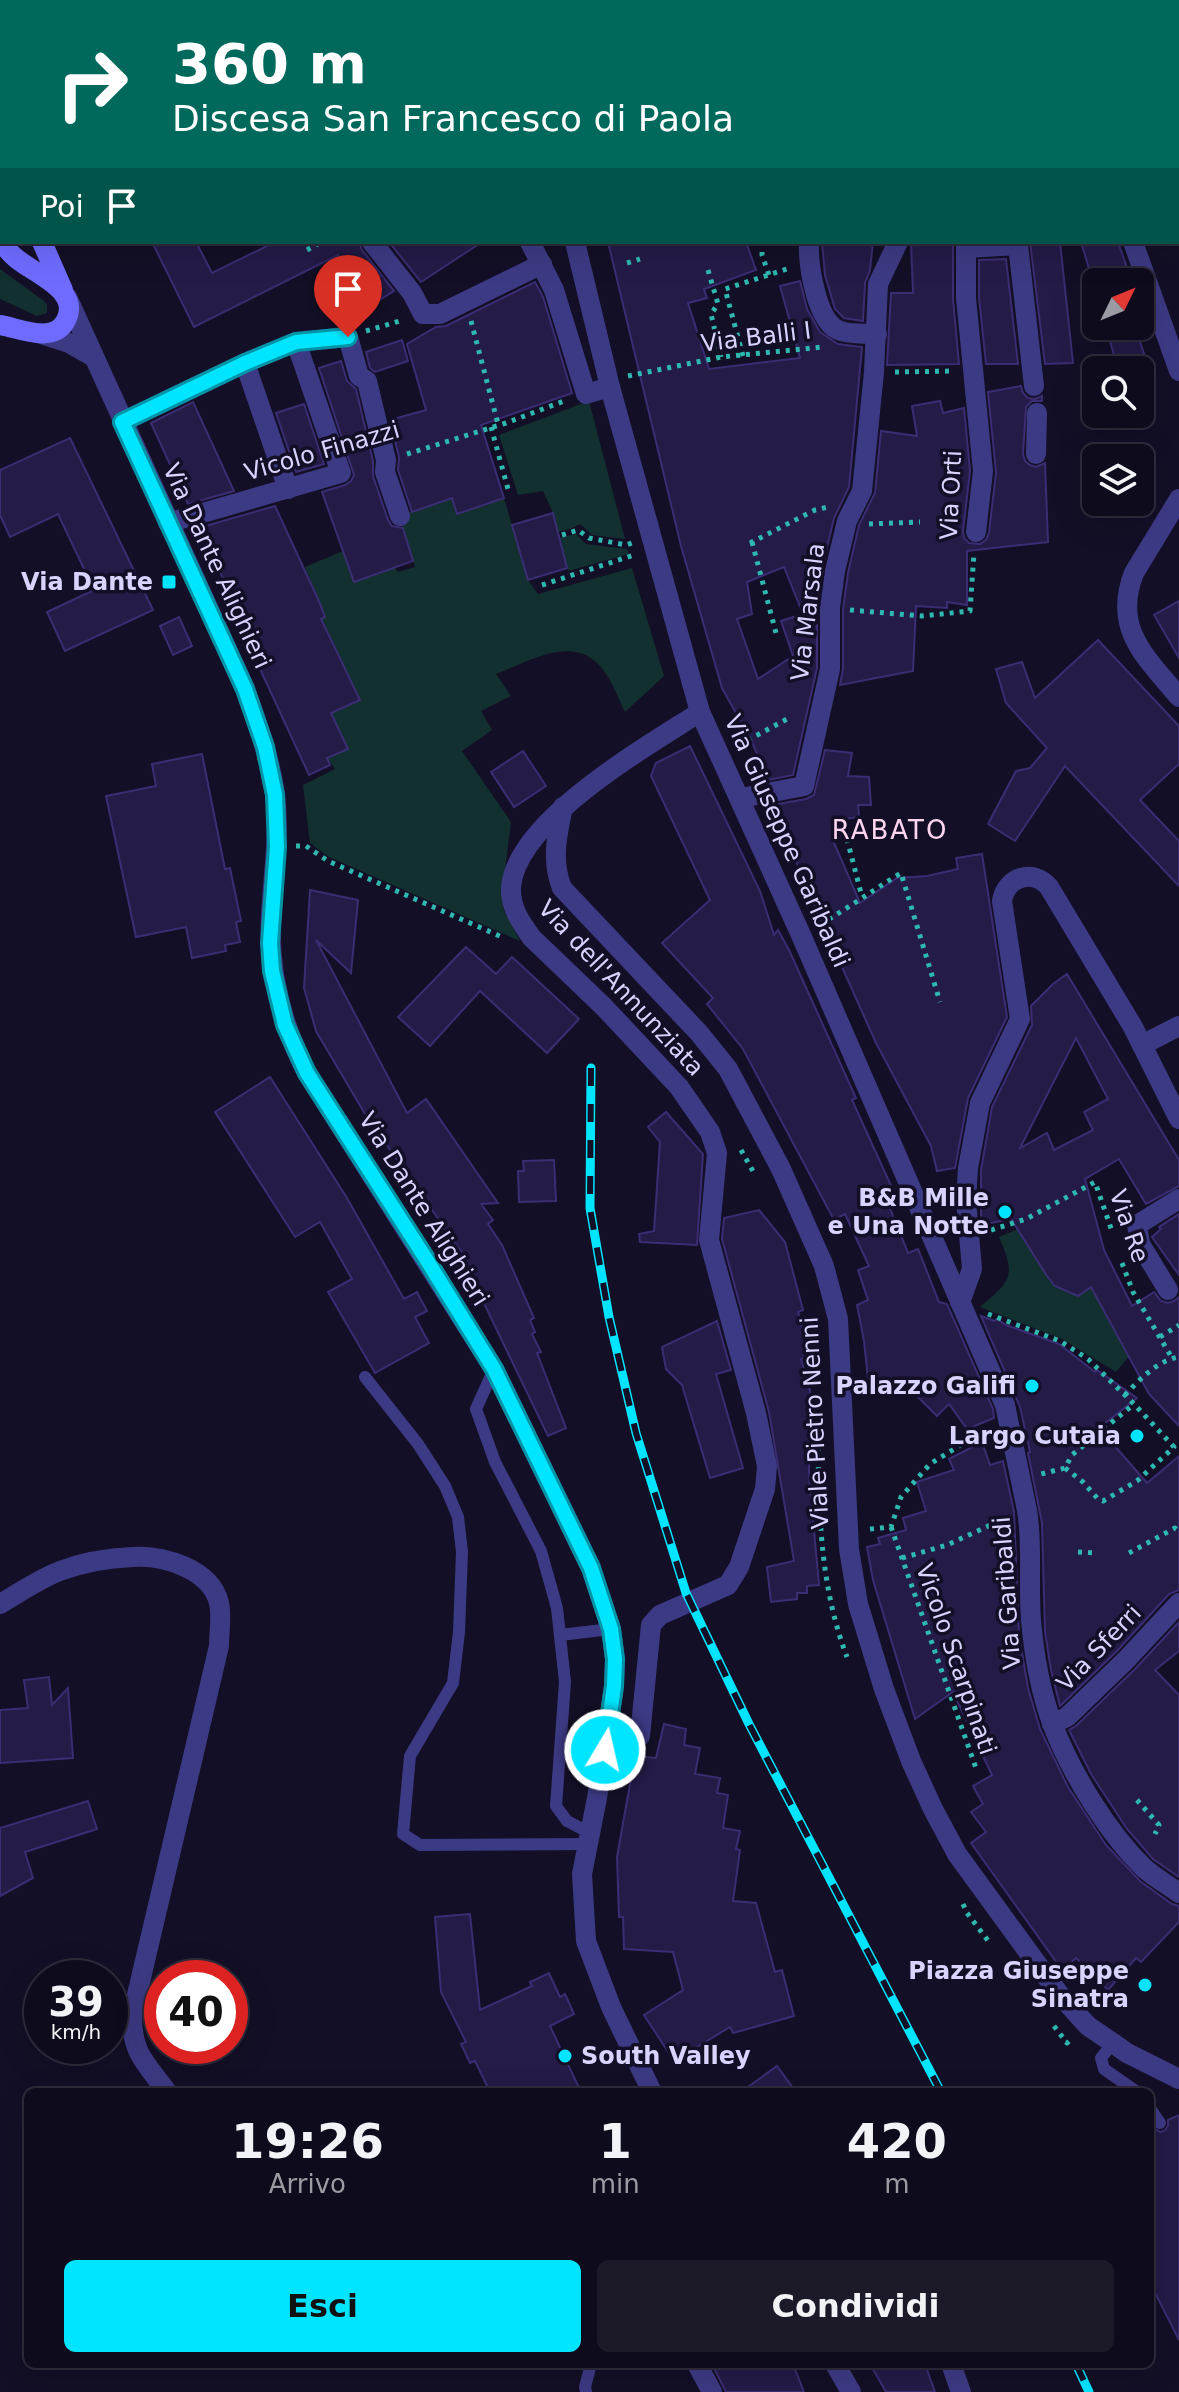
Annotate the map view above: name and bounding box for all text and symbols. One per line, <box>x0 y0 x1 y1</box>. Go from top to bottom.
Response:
text: 360 m <box>172 31 367 96</box>
icon: right <box>40 32 144 136</box>
text: Discesa San Francesco di Paola <box>172 98 734 139</box>
icon: arrive <box>100 184 144 228</box>
text: Poi <box>40 189 84 224</box>
pin <box>314 255 382 337</box>
icon: arrive <box>326 267 370 311</box>
north arrow <box>1082 268 1154 340</box>
map controls <box>1082 268 1154 516</box>
street label: Via Balli I <box>699 316 813 358</box>
button: search <box>1082 356 1154 428</box>
street label: Vicolo Finazzi <box>241 415 403 487</box>
button: layers <box>1082 444 1154 516</box>
street label: Via Orti <box>935 449 967 541</box>
street label: Via Dante Alighieri <box>157 459 277 673</box>
street label: Via Marsala <box>786 541 830 683</box>
place label: Via Dante <box>21 568 153 596</box>
marker: Via Dante <box>160 573 178 591</box>
street label: Via Giuseppe Garibaldi <box>719 710 855 972</box>
district label: RABATO <box>832 815 948 845</box>
street label: Via dell'Annunziata <box>532 894 710 1082</box>
street label: Via Dante Alighieri <box>353 1107 495 1311</box>
place label: B&B Mille e Una Notte <box>827 1184 989 1240</box>
street label: Via Re <box>1104 1186 1154 1266</box>
marker: B&B Mille e Una Notte <box>996 1203 1014 1221</box>
street label: Viale Pietro Nenni <box>795 1316 835 1530</box>
place label: Palazzo Galifi <box>836 1372 1016 1400</box>
marker: Palazzo Galifi <box>1023 1377 1041 1395</box>
place label: Largo Cutaia <box>949 1422 1121 1450</box>
marker: Largo Cutaia <box>1128 1427 1146 1445</box>
street label: Via Garibaldi <box>988 1516 1026 1670</box>
street label: Vicolo Scarpinati <box>910 1560 1002 1758</box>
street label: Via Sferri <box>1051 1599 1147 1697</box>
position arrow <box>563 1708 647 1792</box>
place label: Piazza Giuseppe Sinatra <box>908 1957 1129 2013</box>
speed limit sign: 40 <box>144 1960 248 2064</box>
marker: Piazza Giuseppe Sinatra <box>1136 1976 1154 1994</box>
text: 39 <box>48 1979 104 2025</box>
text: km/h <box>51 2020 101 2044</box>
place label: South Valley <box>581 2042 751 2070</box>
marker: South Valley <box>556 2047 574 2065</box>
text: 19:26 <box>231 2113 384 2169</box>
text: 1 <box>599 2113 632 2169</box>
text: 420 <box>847 2113 947 2169</box>
text: Arrivo <box>269 2169 346 2199</box>
text: min <box>591 2169 640 2199</box>
text: m <box>884 2169 910 2199</box>
button: Esci <box>64 2260 581 2352</box>
button: Condividi <box>597 2260 1114 2352</box>

